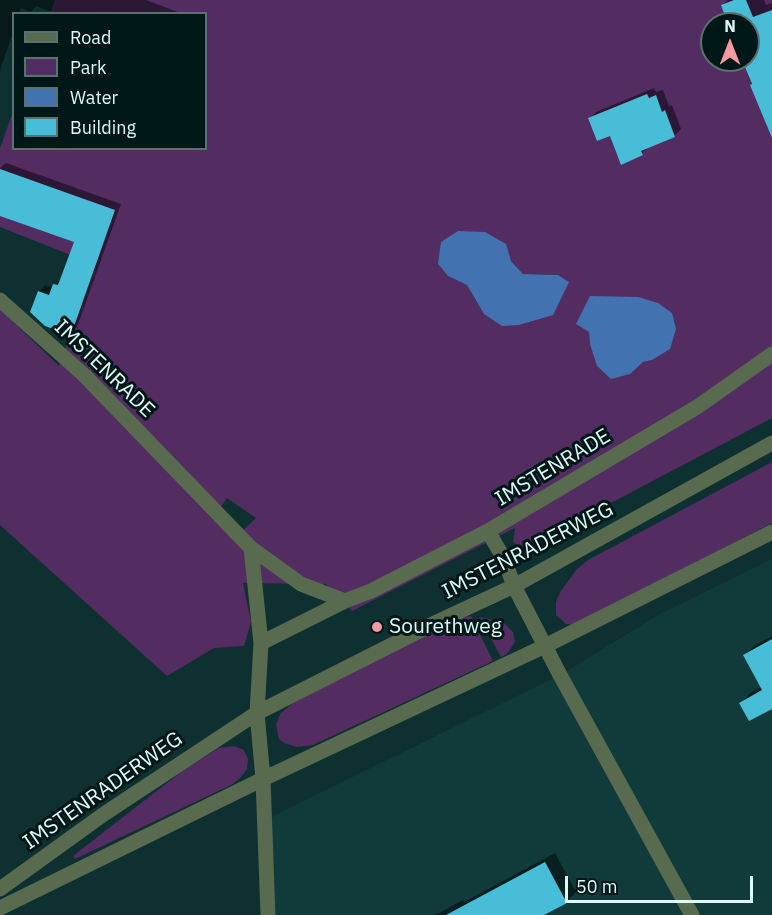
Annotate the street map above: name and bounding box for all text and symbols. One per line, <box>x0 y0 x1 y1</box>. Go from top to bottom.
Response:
legend <box>12 12 207 150</box>
north arrow <box>700 12 760 72</box>
text: N <box>724 16 736 36</box>
text: Road <box>70 26 111 49</box>
text: Park <box>70 56 106 79</box>
text: Water <box>70 86 118 109</box>
text: Building <box>70 116 136 139</box>
street label: IMSTENRADE <box>49 315 159 423</box>
street label: IMSTENRADE <box>491 424 615 512</box>
street label: IMSTENRADERWEG <box>438 497 618 605</box>
place label: Sourethweg <box>389 614 502 640</box>
marker: Sourethweg <box>370 620 384 634</box>
street label: IMSTENRADERWEG <box>19 727 187 855</box>
scale bar <box>568 864 756 902</box>
text: 50 m <box>576 875 618 898</box>

